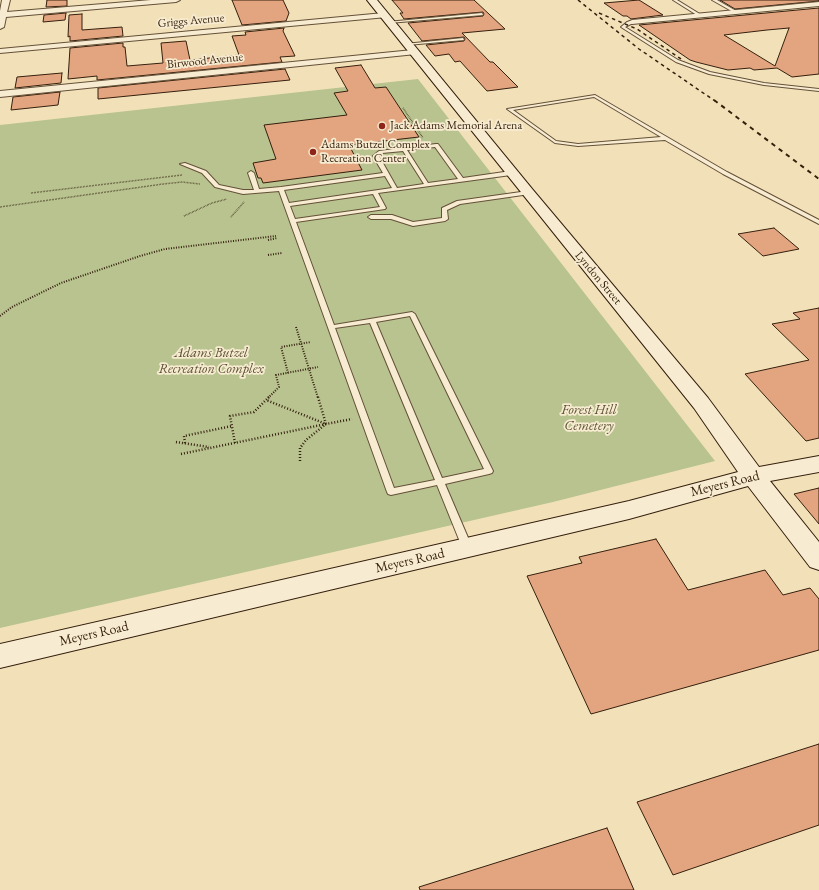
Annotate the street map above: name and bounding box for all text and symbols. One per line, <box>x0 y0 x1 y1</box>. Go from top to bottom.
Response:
street label: Griggs Avenue <box>157 11 225 31</box>
street label: Birwood Avenue <box>166 50 244 72</box>
place label: Jack Adams Memorial Arena <box>390 119 522 133</box>
marker: Jack Adams Memorial Arena <box>377 121 387 131</box>
place label: Adams Butzel Complex Recreation Center <box>321 138 430 166</box>
marker: Adams Butzel Complex Recreation Center <box>308 147 318 157</box>
street label: Lyndon Street <box>572 248 624 308</box>
park label: Adams Butzel Recreation Complex <box>158 345 264 378</box>
park label: Forest Hill Cemetery <box>561 402 617 434</box>
street label: Meyers Road <box>689 467 761 501</box>
street label: Meyers Road <box>374 545 446 577</box>
street label: Meyers Road <box>58 618 130 650</box>

